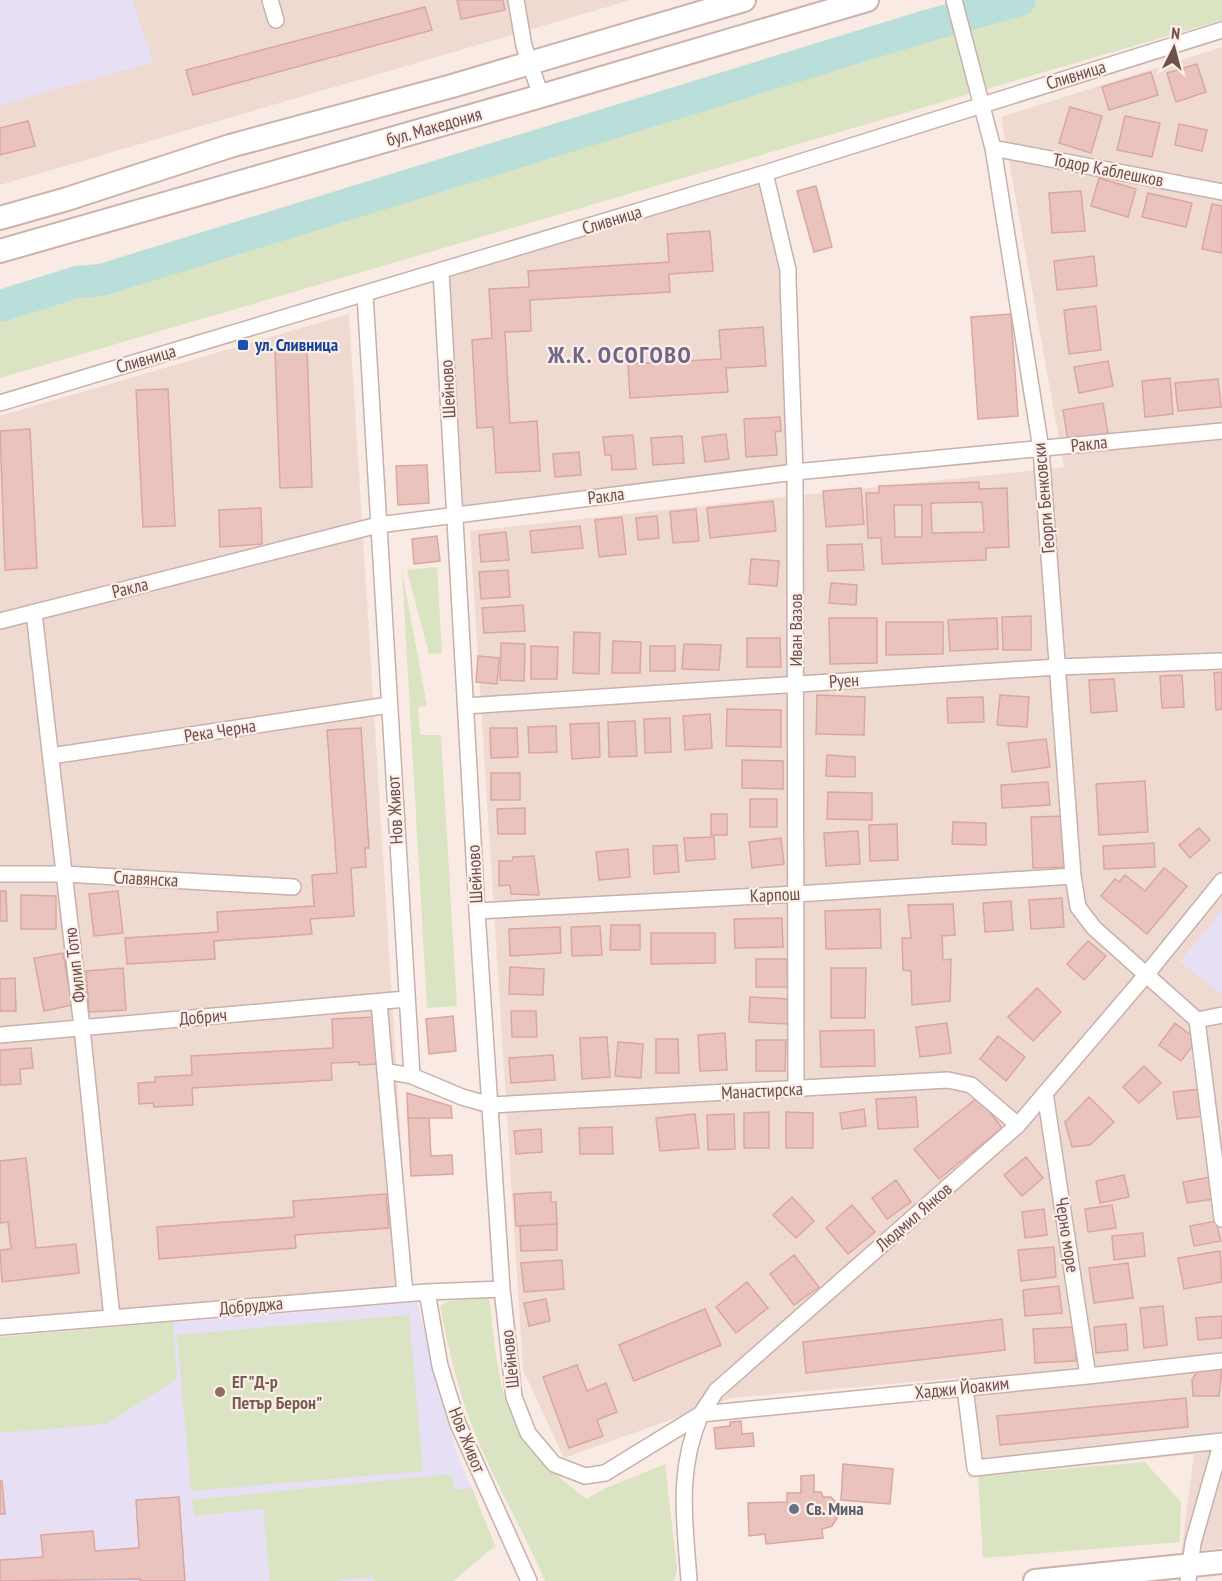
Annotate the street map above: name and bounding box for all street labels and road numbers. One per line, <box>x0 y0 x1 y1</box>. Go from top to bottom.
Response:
street label: Сливница <box>1043 55 1108 94</box>
street label: бул. Македония <box>383 102 484 151</box>
street label: Тодор Каблешков <box>1051 147 1165 192</box>
street label: Сливница <box>579 200 644 239</box>
street label: Сливница <box>113 339 178 378</box>
street label: Шейново <box>434 359 461 419</box>
street label: Ракла <box>1070 430 1108 457</box>
street label: Георги Бенковски <box>1027 442 1060 554</box>
street label: Ракла <box>586 482 626 509</box>
street label: Ракла <box>109 572 150 603</box>
street label: Иван Вазов <box>784 594 807 666</box>
street label: Руен <box>828 668 860 693</box>
street label: Река Черна <box>183 714 257 748</box>
street label: Нов Живот <box>381 775 408 845</box>
street label: Шейново <box>461 844 488 904</box>
street label: Славянска <box>113 865 179 892</box>
street label: Карпош <box>749 882 801 907</box>
street label: Филип Тотю <box>58 926 91 1004</box>
street label: Добрич <box>178 1003 228 1030</box>
street label: Манастирска <box>720 1077 804 1104</box>
street label: Людмил Янков <box>870 1177 957 1257</box>
street label: Черно море <box>1050 1196 1085 1274</box>
street label: Добруджа <box>218 1291 284 1320</box>
street label: Шейново <box>495 1329 524 1389</box>
street label: Хаджи Йоаким <box>914 1371 1010 1404</box>
street label: Нов Живот <box>444 1404 491 1476</box>

